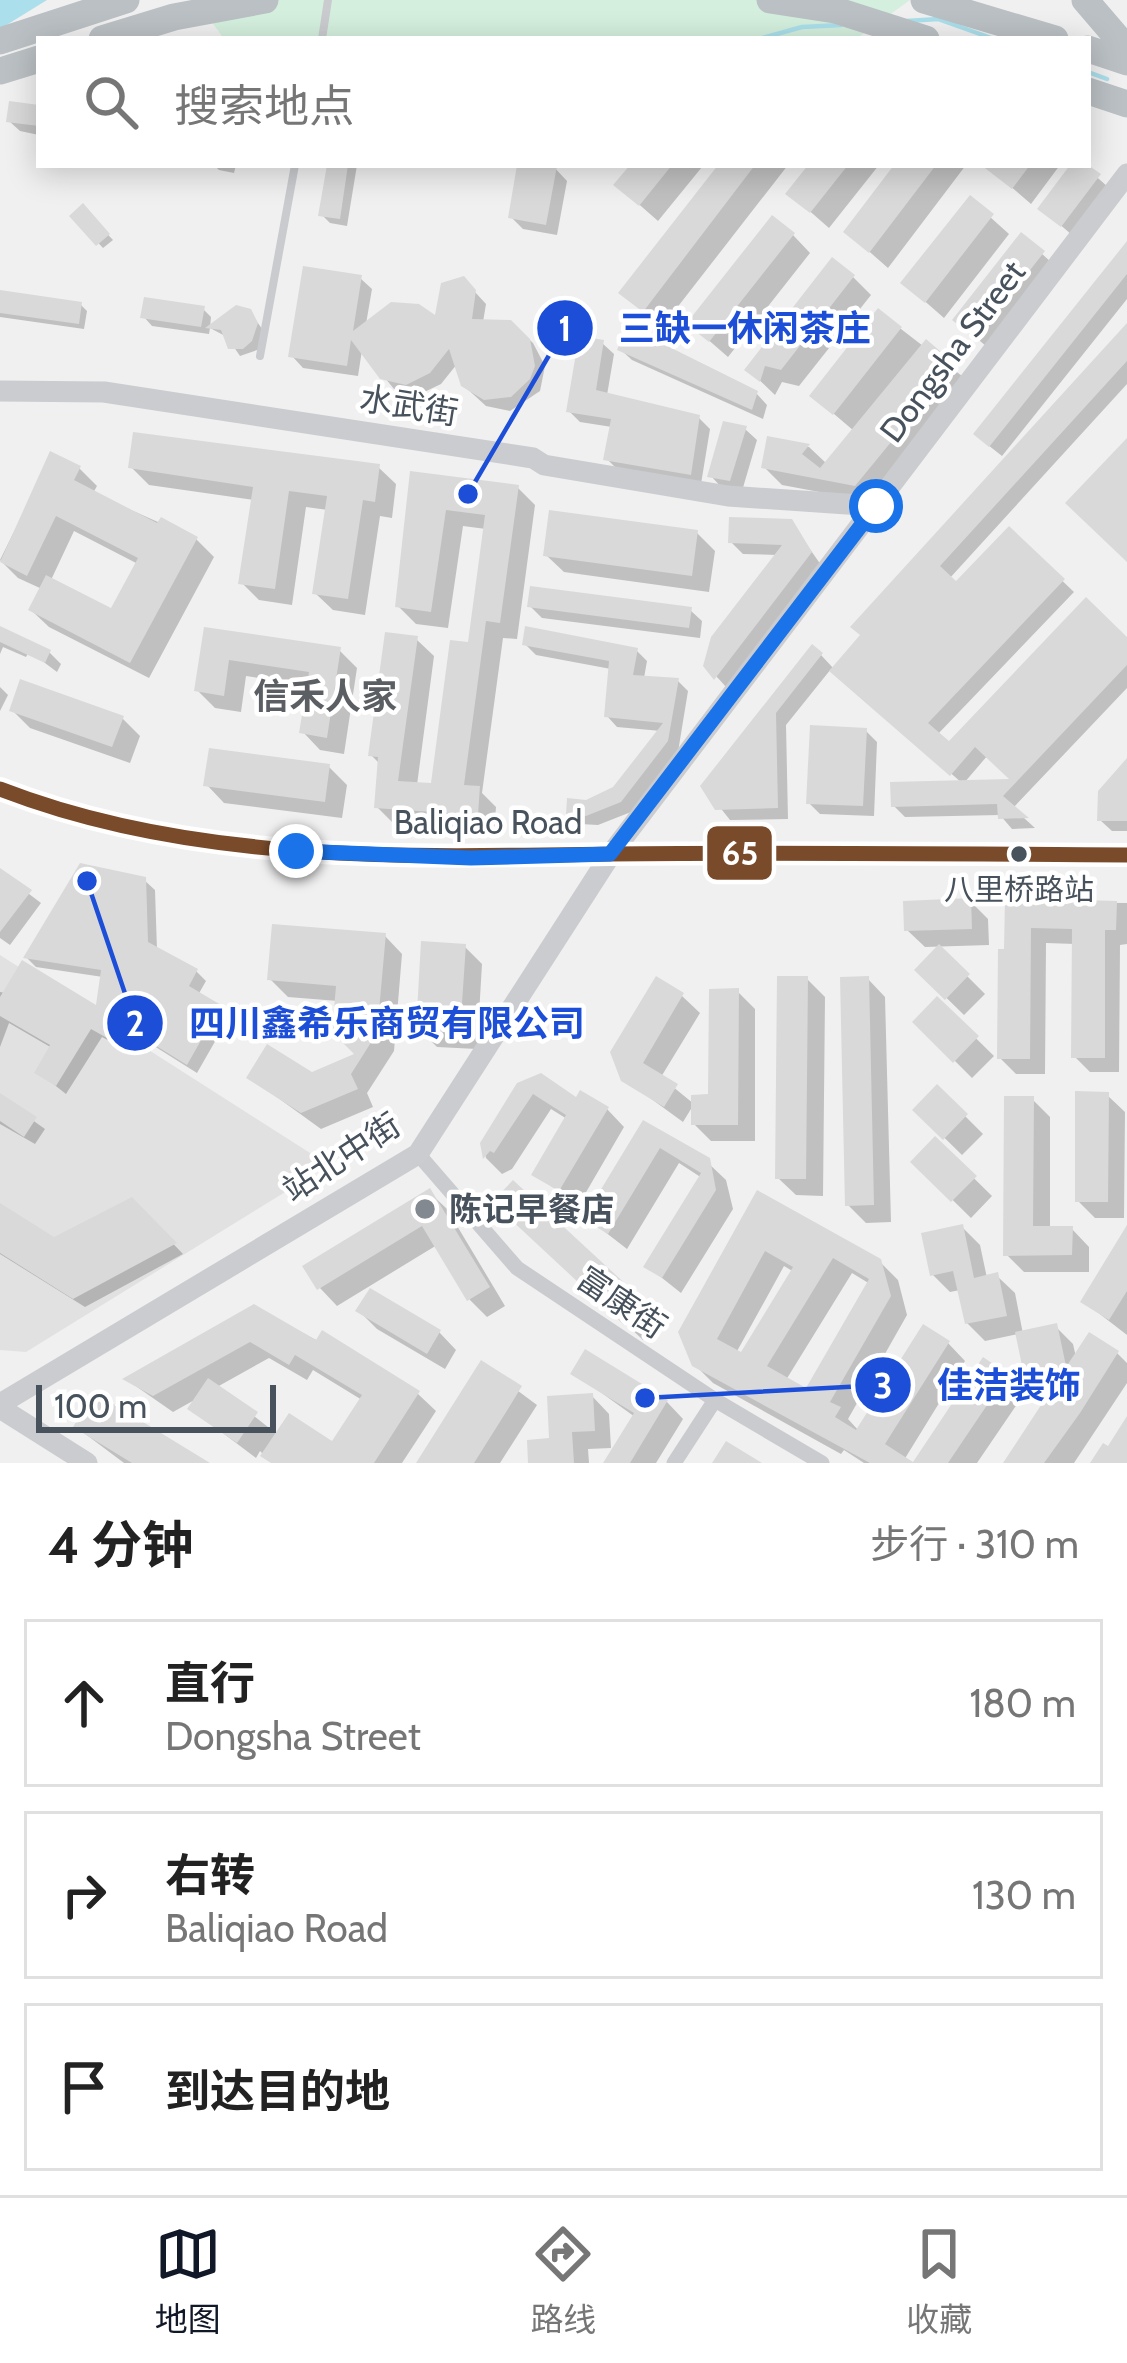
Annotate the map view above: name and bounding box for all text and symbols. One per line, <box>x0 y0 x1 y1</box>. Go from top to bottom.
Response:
search box <box>36 36 1091 168</box>
icon: search <box>78 69 144 135</box>
text: 搜索地点 <box>174 79 354 133</box>
street label: Dongsha Street <box>871 253 1033 449</box>
callout: 三缺一休闲茶庄 <box>535 292 895 364</box>
text: 1 <box>558 306 572 350</box>
text: 三缺一休闲茶庄 <box>619 306 871 350</box>
street label: 水武街 <box>357 378 461 432</box>
route start <box>849 479 903 533</box>
district label: 信禾人家 <box>253 674 397 718</box>
street label: Baliqiao Road <box>394 802 582 842</box>
route end <box>269 824 323 878</box>
line badge: 65 <box>705 824 774 882</box>
text: 65 <box>722 833 758 873</box>
marker: 八里桥路站 <box>1008 843 1030 865</box>
place label: 八里桥路站 <box>944 871 1094 908</box>
callout: 四川鑫希乐商贸有限公司 <box>105 987 609 1059</box>
text: 2 <box>125 1001 145 1045</box>
text: 四川鑫希乐商贸有限公司 <box>189 1001 585 1045</box>
street label: 站北中街 <box>275 1104 407 1210</box>
place label: 陈记早餐店 <box>449 1189 614 1229</box>
marker: 陈记早餐店 <box>412 1196 438 1222</box>
street label: 富康街 <box>570 1258 674 1346</box>
callout: 佳洁装饰 <box>853 1349 1105 1421</box>
text: 3 <box>873 1363 893 1407</box>
text: 佳洁装饰 <box>937 1363 1081 1407</box>
scale bar <box>36 1379 276 1432</box>
text: 100 m <box>54 1386 147 1426</box>
text: 4 分钟 <box>48 1514 193 1576</box>
text: 步行 · 310 m <box>870 1520 1079 1568</box>
text: 直行 <box>165 1656 255 1710</box>
icon: ahead <box>51 1670 117 1736</box>
text: 180 m <box>969 1679 1076 1727</box>
text: Dongsha Street <box>165 1712 421 1760</box>
text: 右转 <box>165 1848 255 1902</box>
icon: right <box>51 1862 117 1928</box>
text: 130 m <box>972 1871 1076 1919</box>
text: Baliqiao Road <box>165 1904 388 1952</box>
icon: arrive <box>51 2054 117 2120</box>
text: 到达目的地 <box>165 2064 390 2118</box>
tab: 地图 <box>155 2221 221 2341</box>
tab: 路线 <box>530 2221 596 2341</box>
tab: 收藏 <box>906 2221 972 2341</box>

